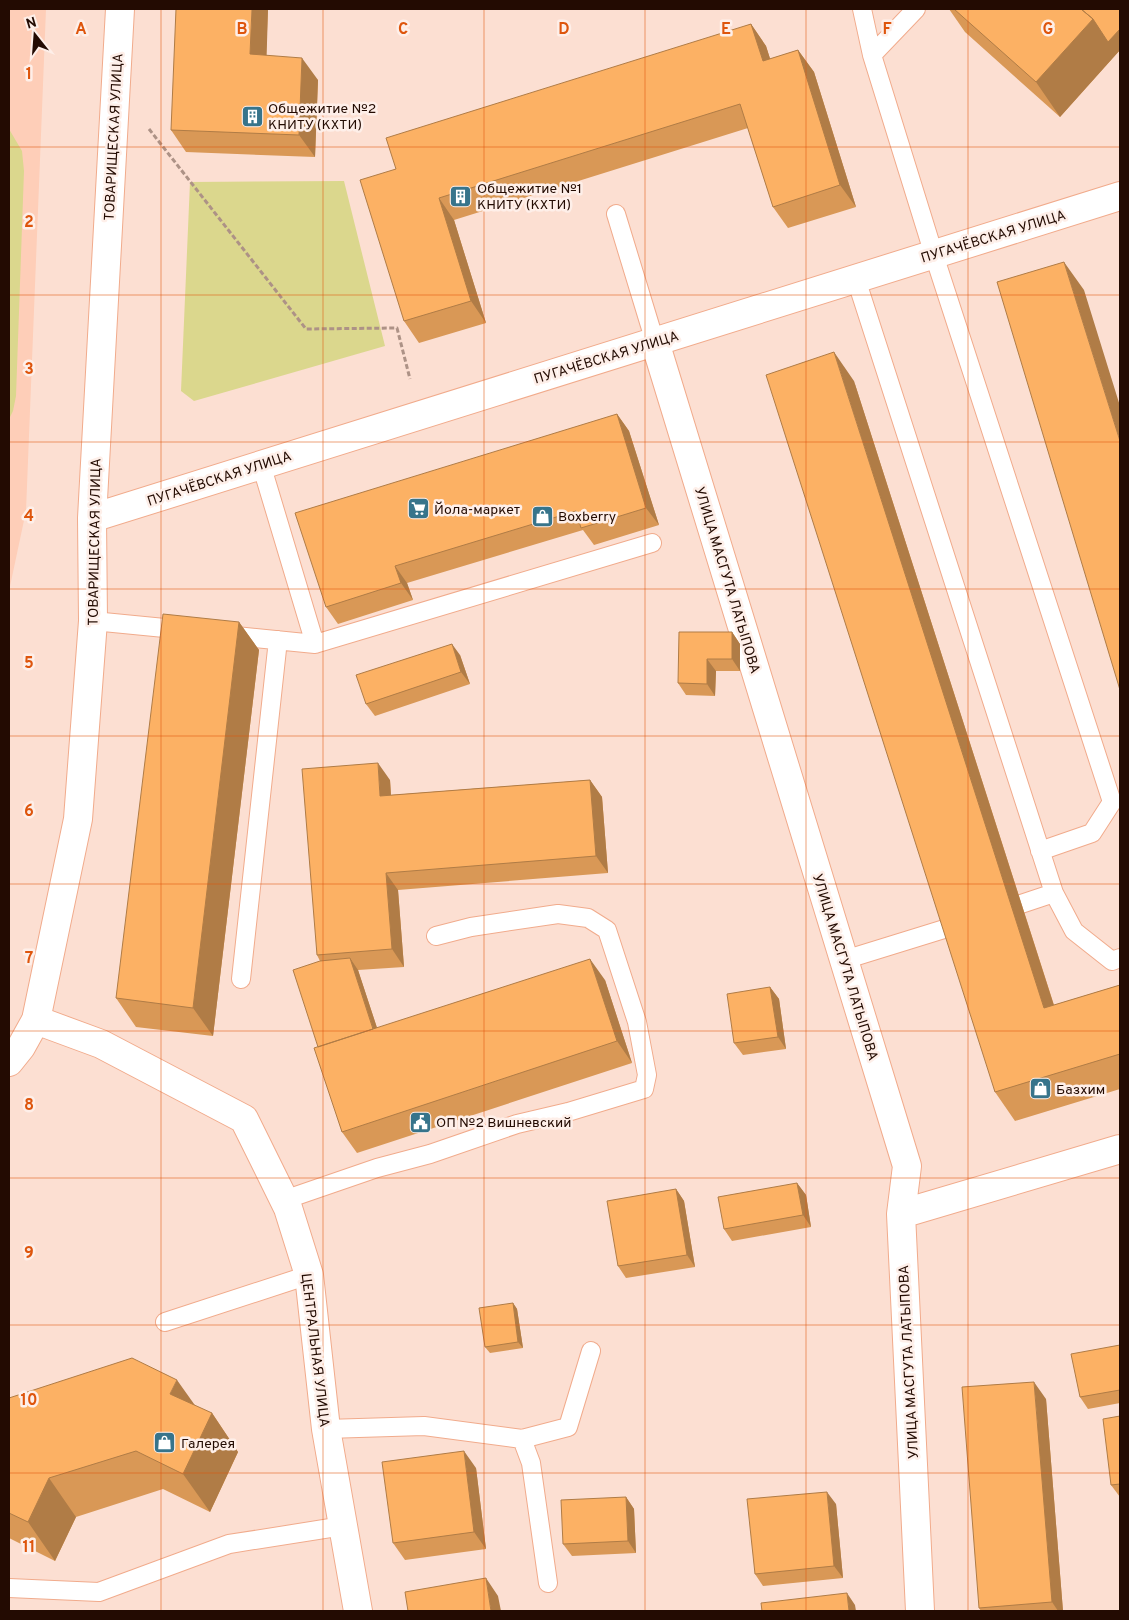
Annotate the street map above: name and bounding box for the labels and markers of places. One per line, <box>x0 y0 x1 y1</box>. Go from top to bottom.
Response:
place label: Общежитие №2 КНИТУ (КХТИ) <box>268 101 376 134</box>
building icon: Общежитие №2 КНИТУ (КХТИ) <box>240 104 264 128</box>
place label: Общежитие №1 КНИТУ (КХТИ) <box>477 181 582 214</box>
building icon: Общежитие №1 КНИТУ (КХТИ) <box>449 184 473 208</box>
supermarket icon: Йола-маркет <box>406 497 430 521</box>
place label: Йола-маркет <box>434 501 520 519</box>
shop icon: Boxberry <box>530 504 554 528</box>
place label: Boxberry <box>558 509 616 526</box>
shop icon: Базхим <box>1028 1077 1052 1101</box>
place label: Базхим <box>1056 1082 1105 1099</box>
public building icon: ОП №2 Вишневский <box>408 1110 432 1134</box>
place label: ОП №2 Вишневский <box>436 1115 572 1132</box>
shop icon: Галерея <box>153 1431 177 1455</box>
place label: Галерея <box>181 1436 235 1453</box>

